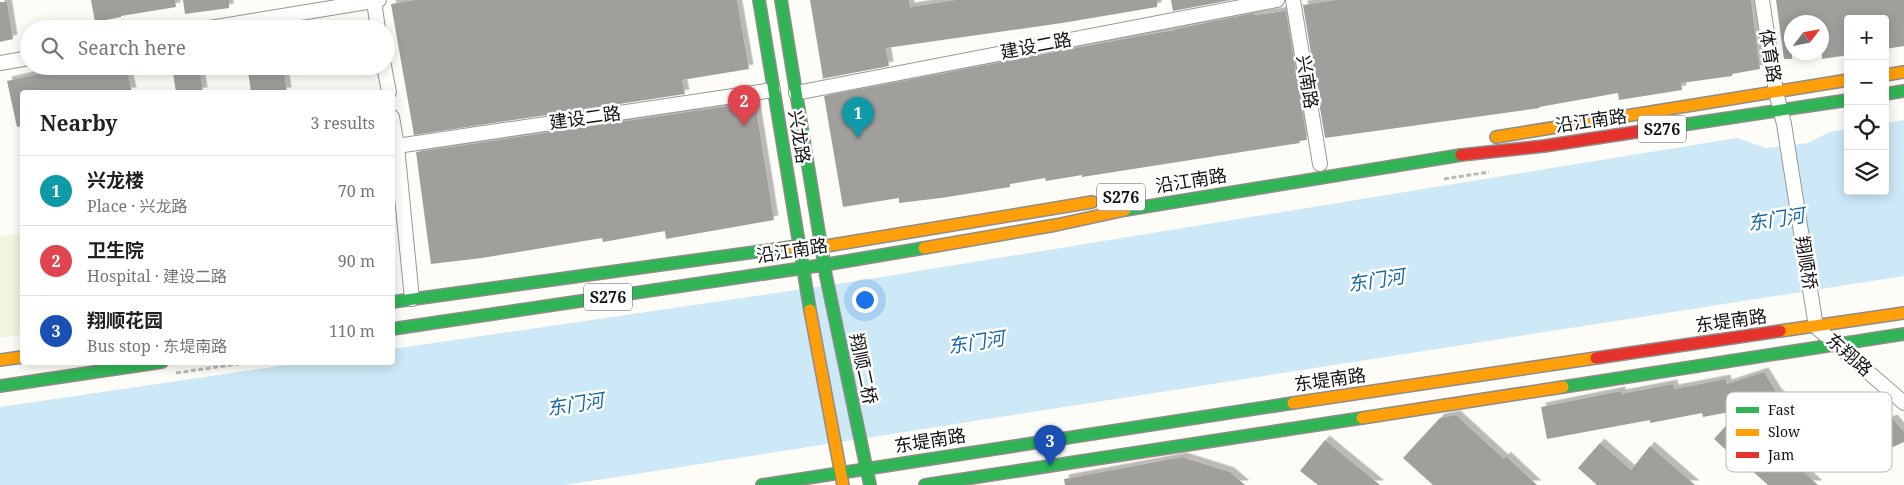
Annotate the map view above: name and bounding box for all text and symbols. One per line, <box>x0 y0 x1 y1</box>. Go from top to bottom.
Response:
north arrow <box>1784 15 1829 60</box>
map controls <box>1844 15 1889 195</box>
button: + <box>1844 15 1889 60</box>
search box <box>20 20 395 75</box>
street label: 建设二路 <box>998 26 1073 64</box>
street label: 体育路 <box>1755 27 1787 84</box>
icon: search <box>38 34 66 62</box>
text: Search here <box>78 35 186 61</box>
street label: 兴南路 <box>1292 53 1324 110</box>
button: − <box>1844 60 1889 105</box>
pin: 2 <box>728 85 760 126</box>
pin: 1 <box>842 97 874 138</box>
street label: 建设二路 <box>548 100 622 134</box>
street label: 沿江南路 <box>1554 103 1628 137</box>
button: locate <box>1844 105 1889 150</box>
street label: 兴龙路 <box>784 108 816 165</box>
text: Nearby <box>40 109 118 137</box>
text: 3 results <box>311 112 375 134</box>
road number: S276 <box>1638 116 1686 142</box>
button: layers <box>1844 150 1889 195</box>
street label: 沿江南路 <box>1153 163 1228 197</box>
text: 兴龙楼 <box>87 167 144 193</box>
text: 1 <box>51 180 61 202</box>
text: 70 m <box>338 180 375 202</box>
road number: S276 <box>1097 183 1145 210</box>
text: Place · 兴龙路 <box>87 195 187 217</box>
water label: 东门河 <box>1746 201 1810 236</box>
street label: 沿江南路 <box>754 233 829 267</box>
street label: 翔顺桥 <box>1791 234 1823 291</box>
text: 卫生院 <box>87 237 144 263</box>
text: 2 <box>51 250 61 272</box>
text: 90 m <box>338 250 375 272</box>
water label: 东门河 <box>1346 262 1410 297</box>
text: Hospital · 建设二路 <box>87 265 227 287</box>
road number: S276 <box>584 284 632 310</box>
your location <box>852 287 878 313</box>
street label: 东堤南路 <box>1694 303 1768 337</box>
text: 翔顺花园 <box>87 307 163 333</box>
text: 3 <box>51 320 61 342</box>
text: 110 m <box>329 320 375 342</box>
water label: 东门河 <box>946 324 1010 359</box>
street label: 东翔路 <box>1821 327 1878 381</box>
street label: 翔顺二桥 <box>845 331 883 407</box>
text: Bus stop · 东堤南路 <box>87 335 227 357</box>
street label: 东堤南路 <box>1293 362 1367 396</box>
water label: 东门河 <box>545 386 609 421</box>
legend <box>1726 392 1892 472</box>
text: Fast <box>1768 400 1795 419</box>
text: Slow <box>1768 422 1801 441</box>
street label: 东堤南路 <box>892 423 967 457</box>
pin: 3 <box>1034 425 1066 466</box>
text: Jam <box>1767 445 1794 464</box>

